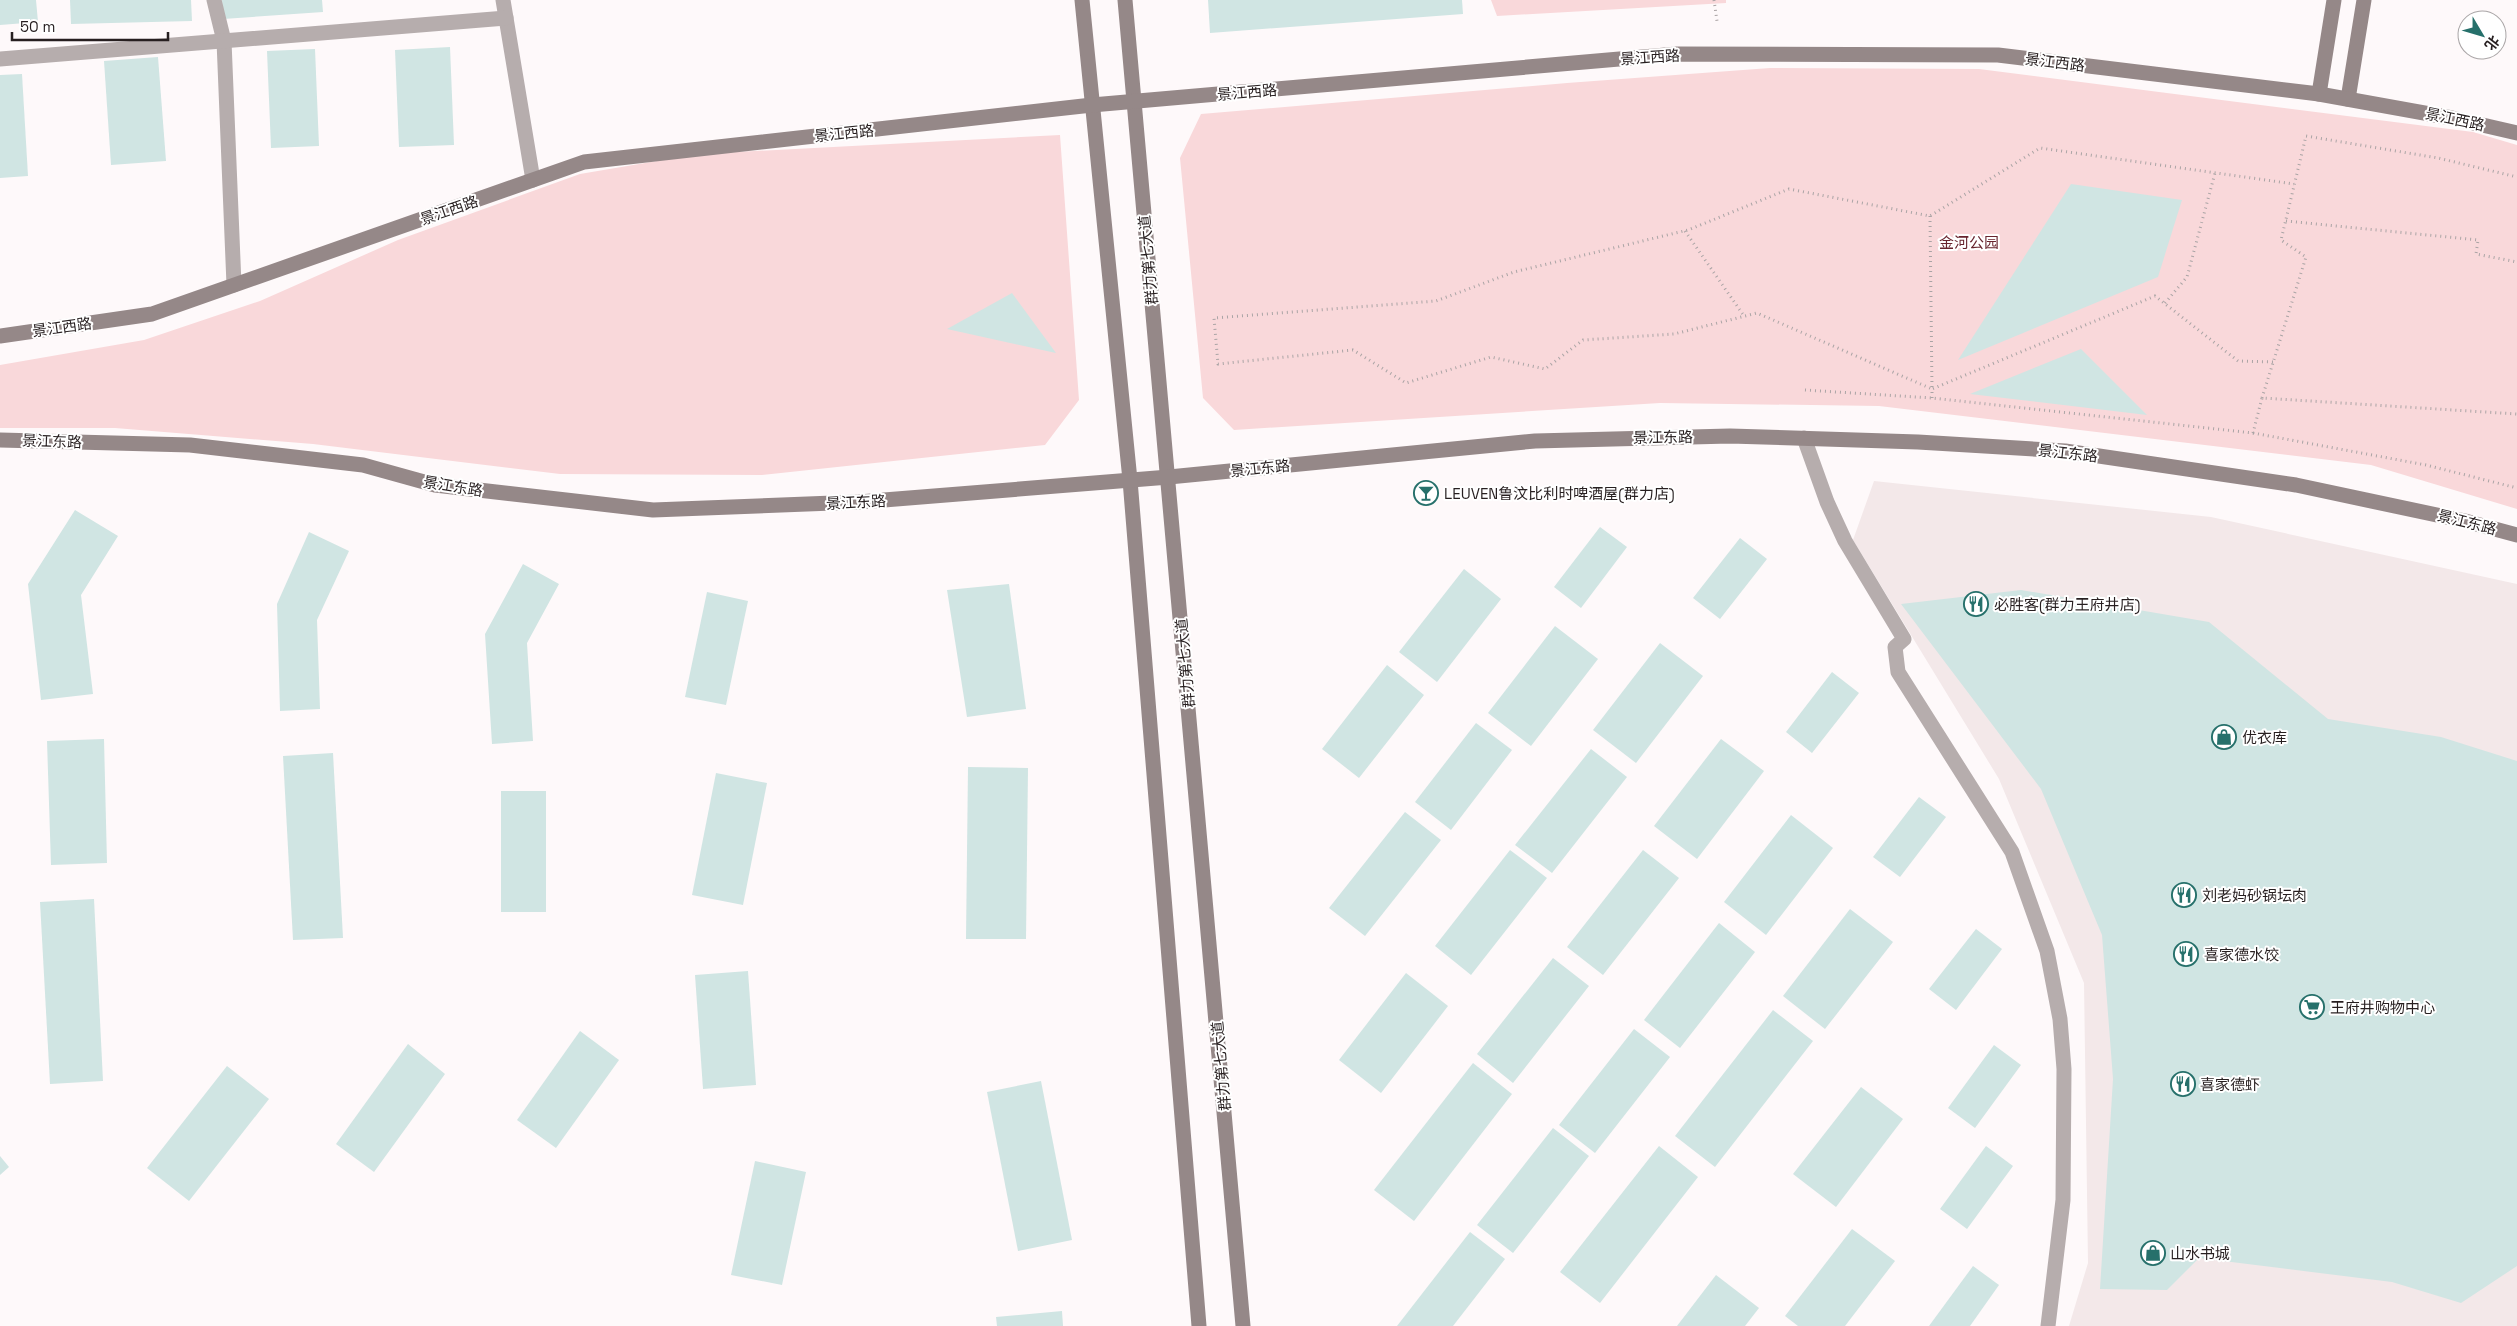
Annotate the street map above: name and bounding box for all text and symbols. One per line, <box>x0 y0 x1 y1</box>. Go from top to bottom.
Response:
scale bar <box>12 10 169 42</box>
north arrow <box>2457 10 2507 60</box>
text: 50 m <box>20 17 55 36</box>
text: 北 <box>2481 32 2504 54</box>
street label: 景江西路 <box>1619 45 1681 69</box>
street label: 景江西路 <box>2024 49 2086 75</box>
street label: 景江西路 <box>1216 80 1278 104</box>
street label: 景江西路 <box>2424 103 2486 135</box>
street label: 景江西路 <box>813 120 875 146</box>
street label: 景江西路 <box>418 191 480 229</box>
street label: 群力第七大道 <box>1135 214 1161 306</box>
park label: 金河公园 <box>1939 233 1999 252</box>
street label: 景江西路 <box>31 313 93 341</box>
street label: 景江东路 <box>1633 427 1693 447</box>
street label: 景江东路 <box>22 430 82 452</box>
street label: 景江东路 <box>2037 440 2099 466</box>
street label: 景江东路 <box>1229 455 1291 481</box>
street label: 景江东路 <box>422 472 484 500</box>
bar icon: LEUVEN鲁汶比利时啤酒屋(群力店) <box>1413 480 1439 506</box>
place label: LEUVEN鲁汶比利时啤酒屋(群力店) <box>1444 484 1675 504</box>
street label: 景江东路 <box>826 491 886 513</box>
street label: 景江东路 <box>2436 506 2498 538</box>
restaurant icon: 必胜客(群力王府井店) <box>1963 591 1989 617</box>
place label: 必胜客(群力王府井店) <box>1994 595 2140 615</box>
street label: 群力第七大道 <box>1172 617 1198 709</box>
shop icon: 优衣库 <box>2211 724 2237 750</box>
place label: 优衣库 <box>2242 728 2287 747</box>
restaurant icon: 刘老妈砂锅坛肉 <box>2171 882 2197 908</box>
place label: 刘老妈砂锅坛肉 <box>2202 886 2307 905</box>
restaurant icon: 喜家德水饺 <box>2173 941 2199 967</box>
place label: 喜家德水饺 <box>2204 945 2279 964</box>
supermarket icon: 王府井购物中心 <box>2299 994 2325 1020</box>
place label: 王府井购物中心 <box>2330 998 2435 1017</box>
street label: 群力第七大道 <box>1208 1020 1234 1112</box>
restaurant icon: 喜家德虾 <box>2170 1071 2196 1097</box>
place label: 喜家德虾 <box>2200 1075 2260 1094</box>
shop icon: 山水书城 <box>2140 1240 2166 1266</box>
place label: 山水书城 <box>2170 1244 2230 1263</box>

